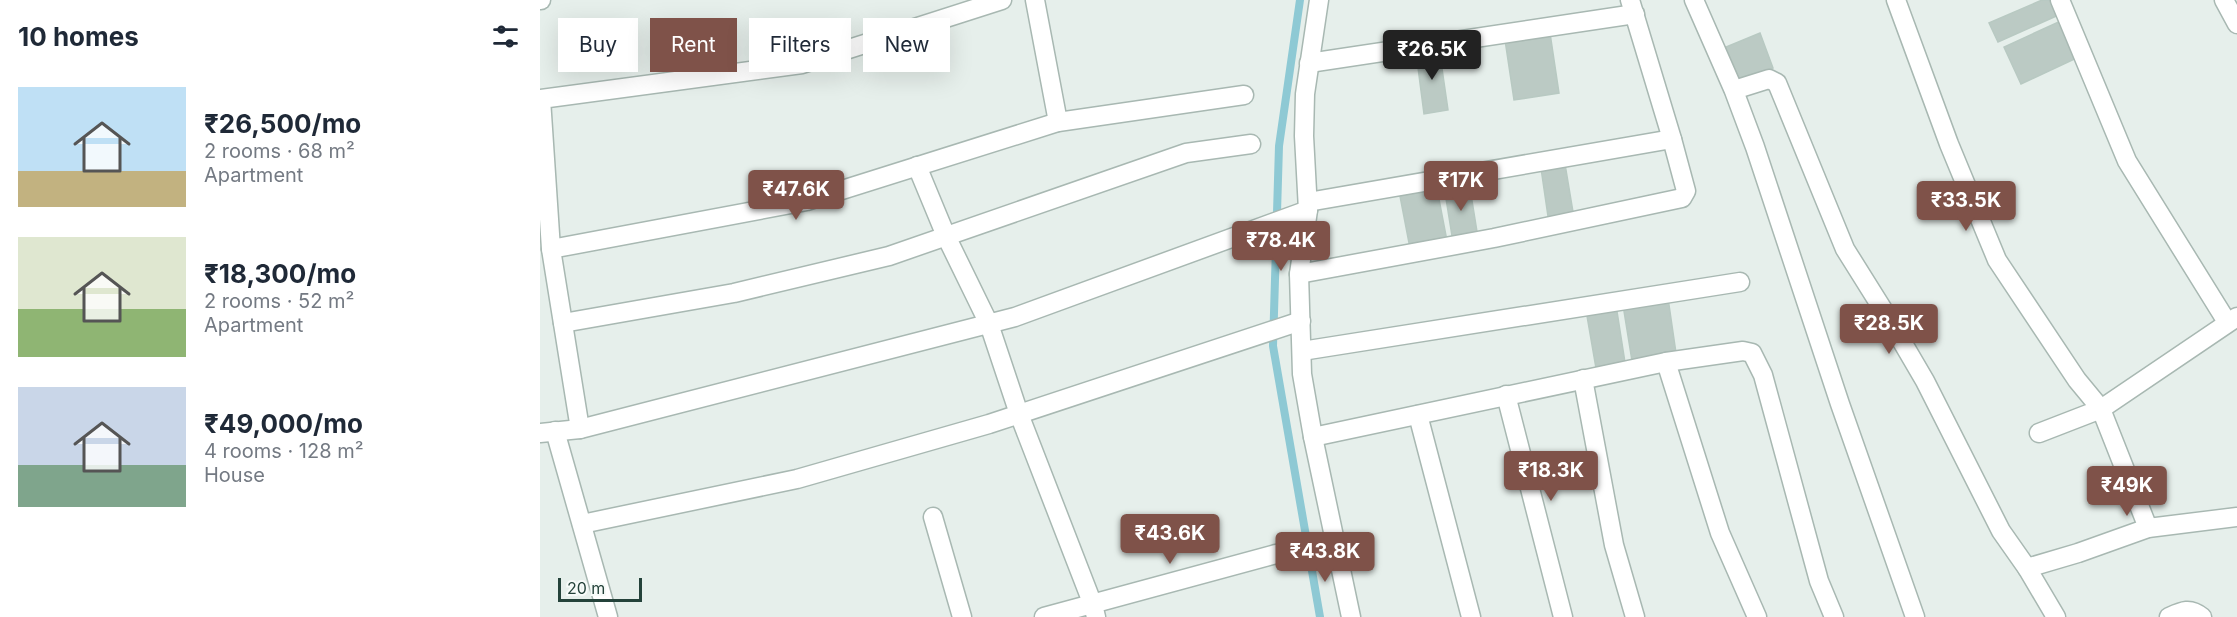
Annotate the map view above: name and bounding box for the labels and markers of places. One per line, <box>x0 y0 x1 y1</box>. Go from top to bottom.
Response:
pin: ₹26.5K <box>1383 30 1481 81</box>
pin: ₹17K <box>1425 161 1497 212</box>
pin: ₹47.6K <box>747 170 845 221</box>
pin: ₹33.5K <box>1917 181 2015 232</box>
pin: ₹78.4K <box>1232 221 1330 272</box>
pin: ₹28.5K <box>1840 304 1938 355</box>
pin: ₹18.3K <box>1502 451 1600 502</box>
pin: ₹49K <box>2091 466 2163 517</box>
pin: ₹43.6K <box>1121 514 1219 565</box>
pin: ₹43.8K <box>1276 532 1374 583</box>

